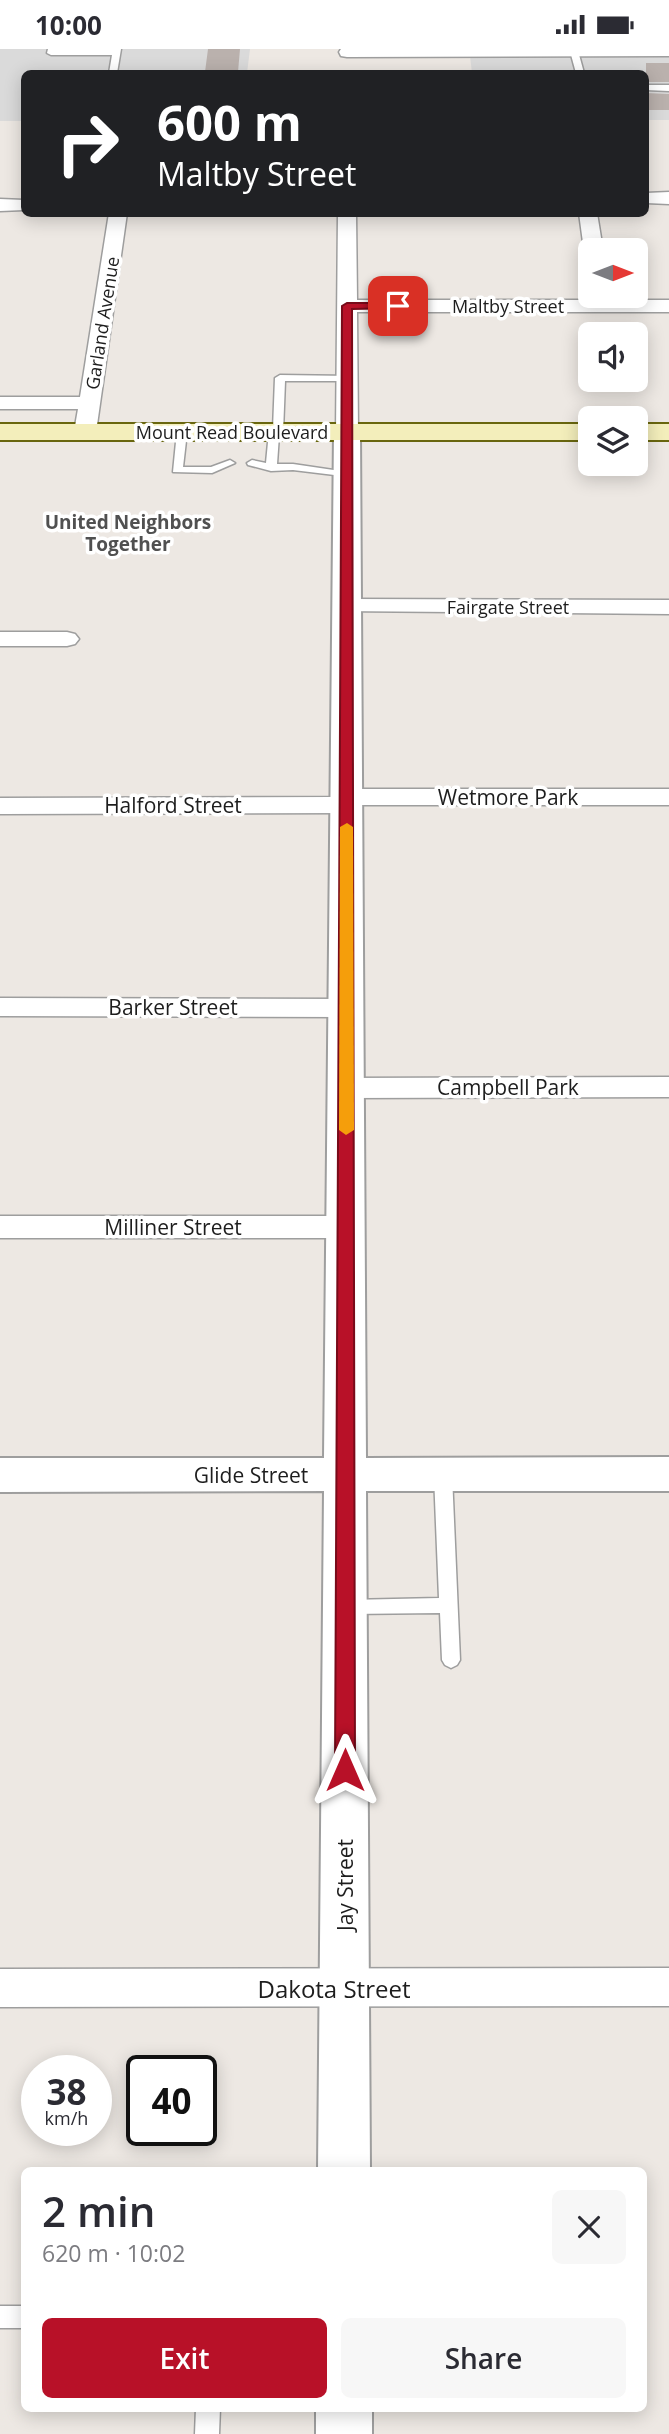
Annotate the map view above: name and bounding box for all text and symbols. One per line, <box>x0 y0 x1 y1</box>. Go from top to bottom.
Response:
text: 10:00 <box>35 7 102 43</box>
text: 600 m <box>157 89 302 155</box>
icon: right <box>42 98 133 189</box>
text: Maltby Street <box>157 152 356 195</box>
north arrow <box>578 238 648 308</box>
map controls <box>578 238 648 476</box>
street label: Garland Avenue <box>80 255 124 391</box>
pin <box>368 276 428 336</box>
icon: arrive <box>379 287 417 325</box>
street label: Maltby Street <box>452 294 564 318</box>
button: sound <box>578 322 648 392</box>
button: layers <box>578 406 648 476</box>
street label: Mount Read Boulevard <box>136 420 328 444</box>
district label: United Neighbors Together <box>45 509 211 557</box>
street label: Fairgate Street <box>447 595 569 619</box>
street label: Wetmore Park <box>438 783 578 811</box>
street label: Halford Street <box>104 791 242 819</box>
street label: Barker Street <box>108 993 238 1021</box>
street label: Campbell Park <box>437 1073 579 1101</box>
street label: Milliner Street <box>104 1213 242 1241</box>
street label: Glide Street <box>194 1461 308 1489</box>
position arrow <box>308 1733 382 1807</box>
street label: Jay Street <box>331 1839 359 1933</box>
street label: Dakota Street <box>258 1972 410 2005</box>
speed limit sign: 40 <box>126 2055 217 2146</box>
text: 38 <box>46 2068 87 2115</box>
text: km/h <box>45 2106 88 2130</box>
text: 2 min <box>42 2182 155 2239</box>
button: close <box>552 2190 626 2264</box>
text: 620 m · 10:02 <box>42 2237 185 2269</box>
button: Exit <box>42 2318 327 2398</box>
button: Share <box>341 2318 626 2398</box>

